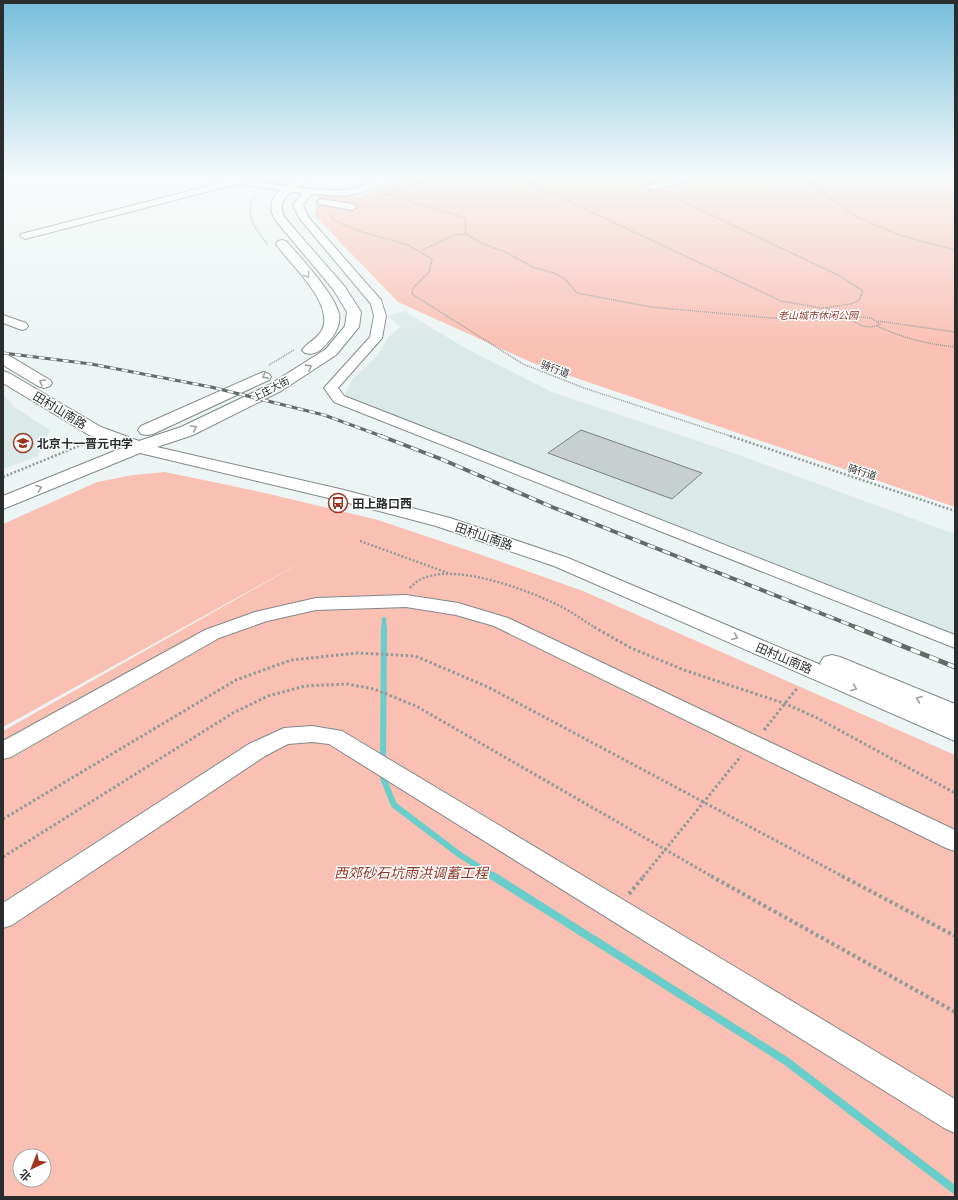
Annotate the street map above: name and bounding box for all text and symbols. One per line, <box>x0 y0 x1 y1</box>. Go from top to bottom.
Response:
one-way arrow <box>302 270 309 277</box>
park label: 老山城市休闲公园 <box>778 309 860 322</box>
street label: 骑行道 <box>539 358 571 380</box>
one-way arrow <box>304 365 311 372</box>
one-way arrow <box>261 371 269 379</box>
street label: 上庄大街 <box>250 374 292 404</box>
one-way arrow <box>39 379 46 386</box>
street label: 田村山南路 <box>30 388 90 432</box>
one-way arrow <box>189 425 197 433</box>
school or university icon: 北京十一晋元中学 <box>12 432 34 454</box>
place label: 北京十一晋元中学 <box>37 436 133 451</box>
street label: 骑行道 <box>846 461 878 483</box>
one-way arrow <box>35 485 42 493</box>
bus stop icon: 田上路口西 <box>327 492 349 514</box>
place label: 田上路口西 <box>352 496 412 511</box>
street label: 田村山南路 <box>453 519 515 553</box>
one-way arrow <box>730 632 738 640</box>
street label: 田村山南路 <box>753 639 815 677</box>
one-way arrow <box>850 684 857 692</box>
one-way arrow <box>915 695 922 703</box>
park label: 西郊砂石坑雨洪调蓄工程 <box>334 864 490 882</box>
north arrow <box>12 1148 52 1188</box>
text: 北 <box>16 1166 34 1184</box>

